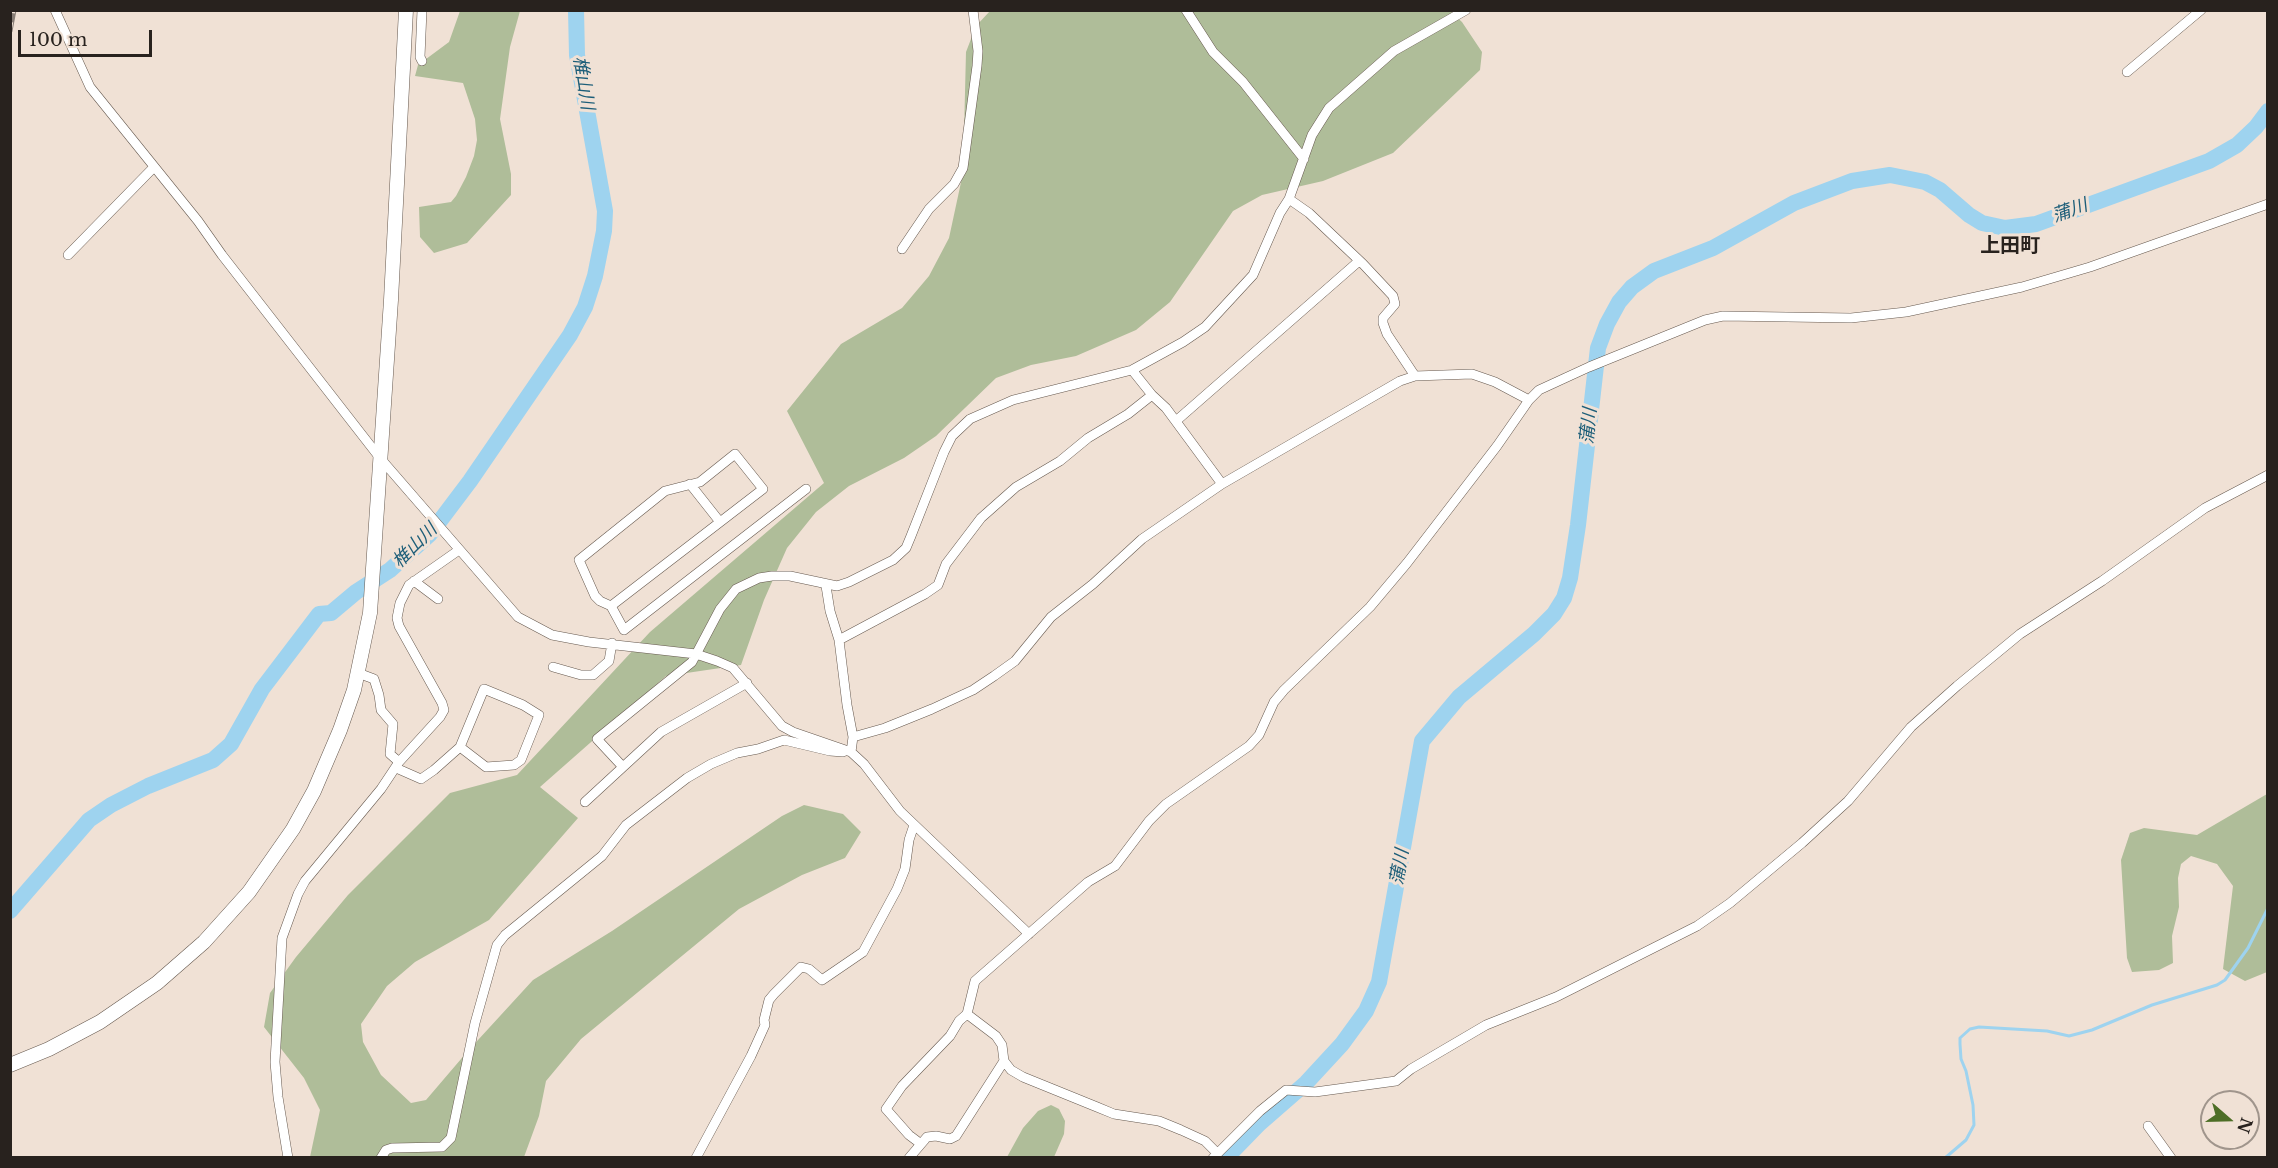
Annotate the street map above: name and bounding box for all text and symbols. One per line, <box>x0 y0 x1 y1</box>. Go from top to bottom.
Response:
scale bar <box>21 18 154 56</box>
text: 100 m <box>29 29 87 51</box>
water label: 椎山川 <box>568 55 598 111</box>
water label: 蒲川 <box>2049 195 2091 227</box>
district label: 上田町 <box>1980 234 2040 258</box>
water label: 蒲川 <box>1576 407 1602 445</box>
water label: 椎山川 <box>388 519 442 573</box>
water label: 蒲川 <box>1386 847 1414 887</box>
north arrow <box>2200 1090 2260 1150</box>
text: N <box>2233 1115 2257 1136</box>

